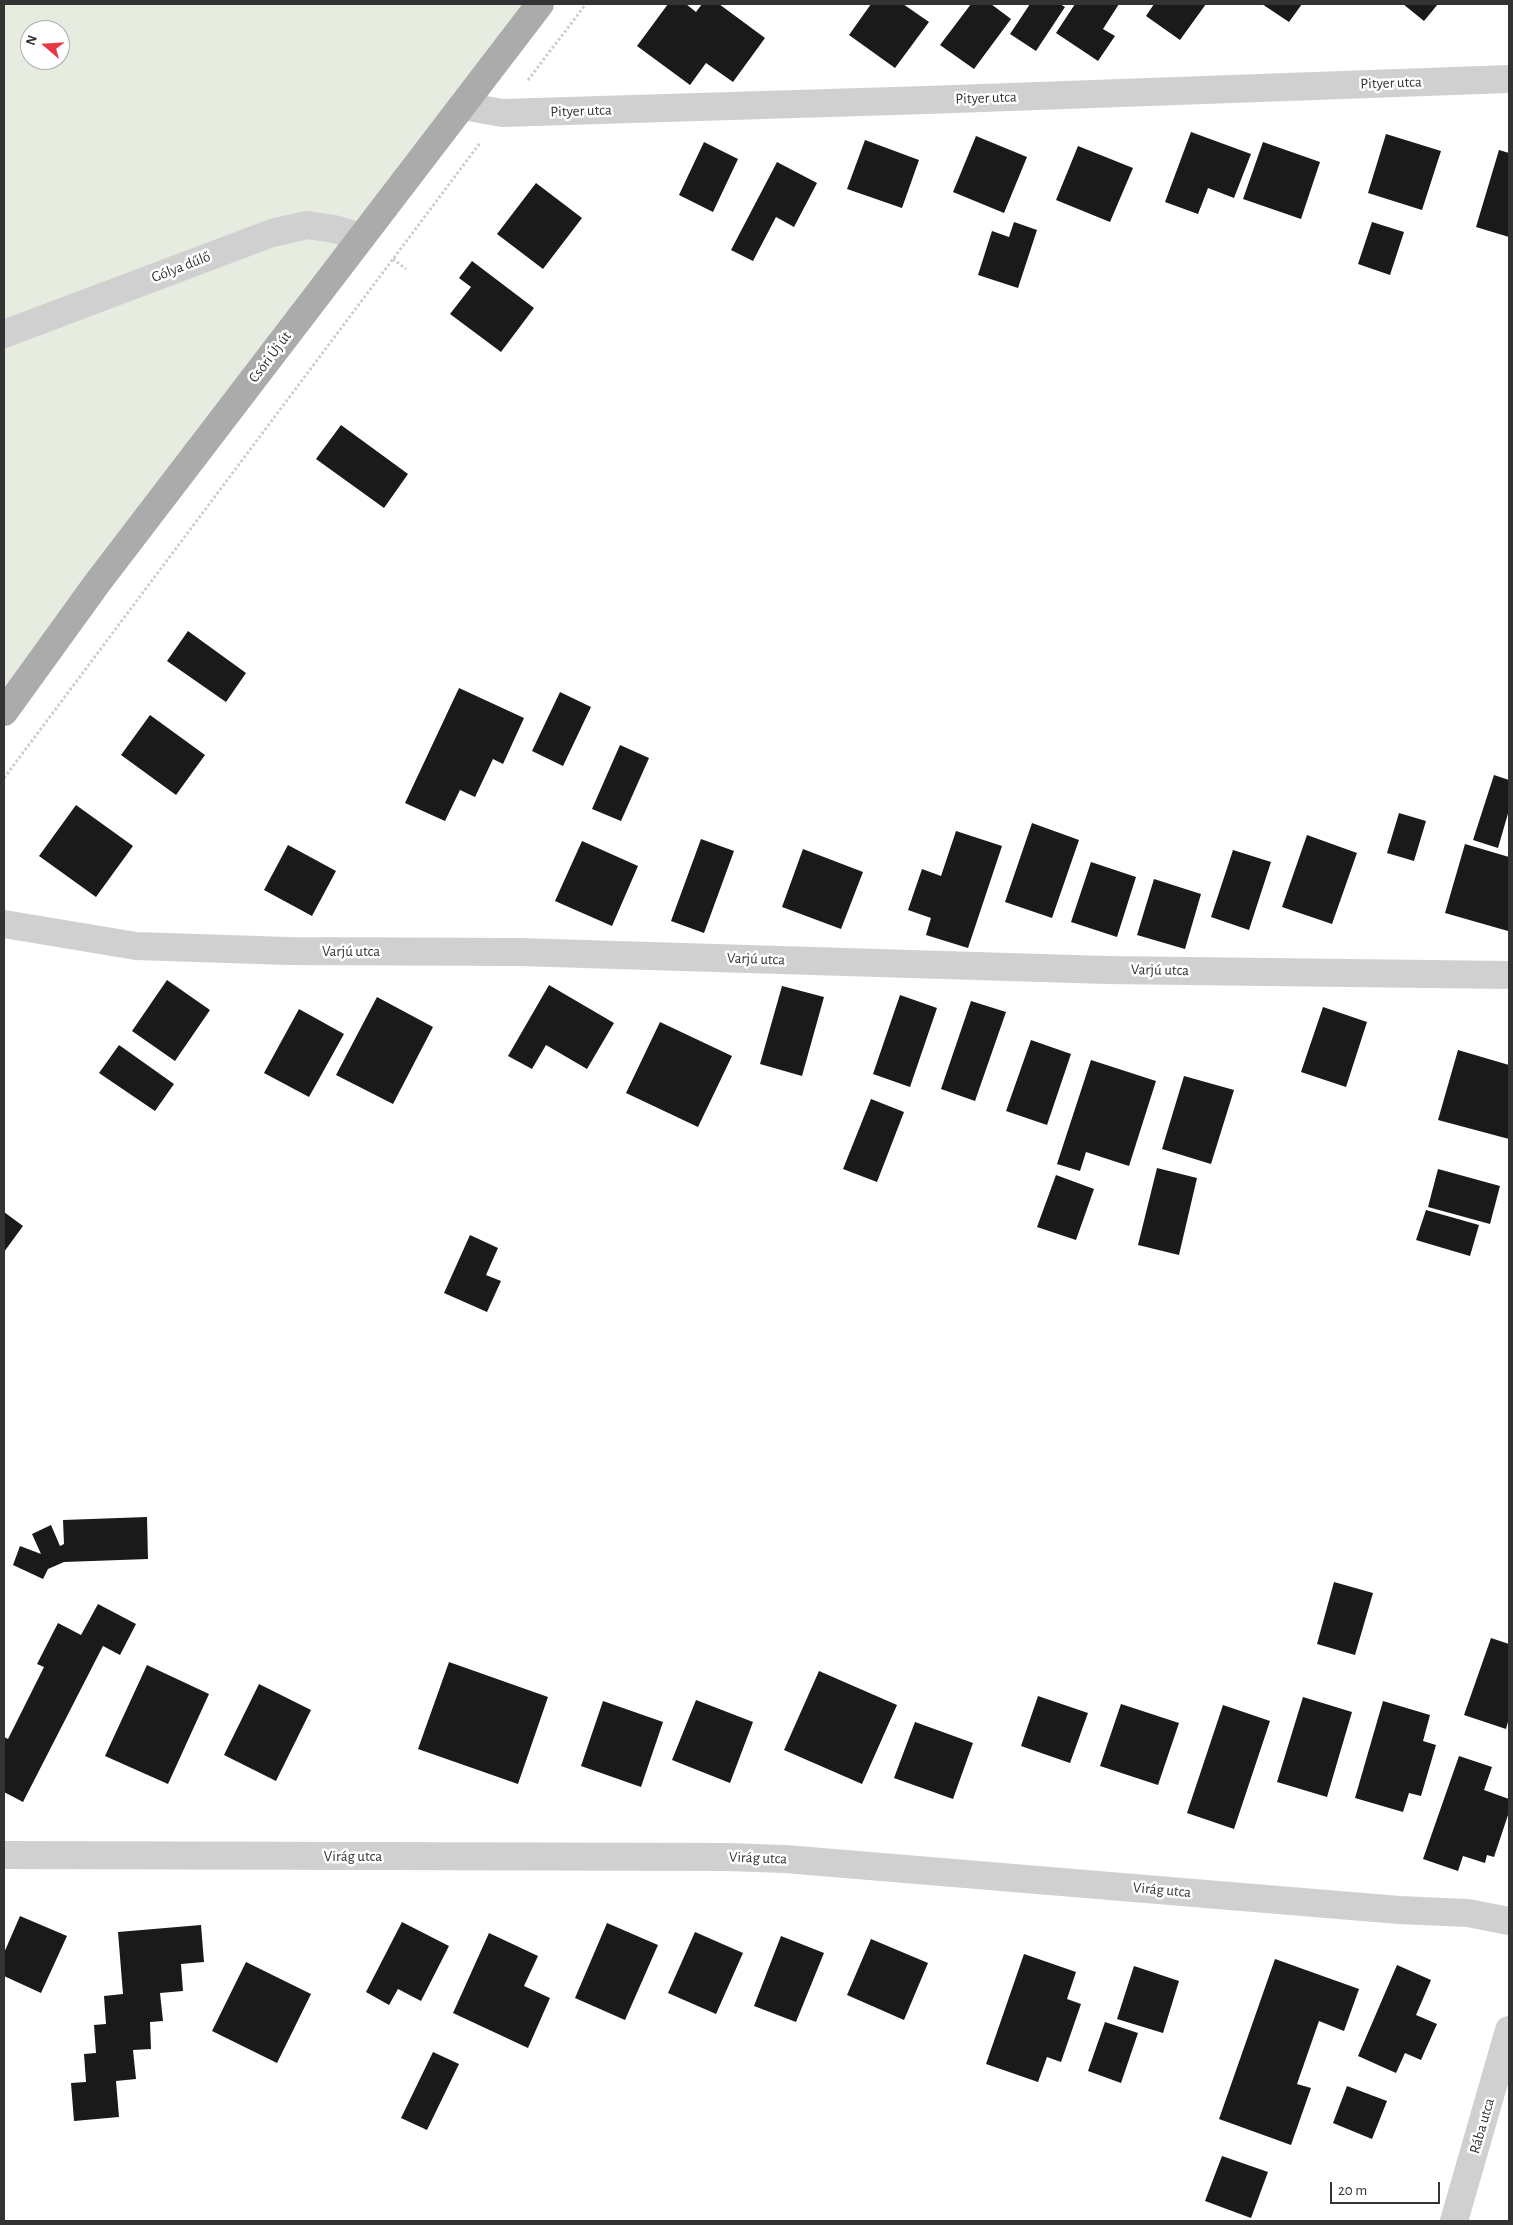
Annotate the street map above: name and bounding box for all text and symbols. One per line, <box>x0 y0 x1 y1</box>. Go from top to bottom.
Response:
north arrow <box>20 20 70 70</box>
text: N <box>24 34 40 47</box>
street label: Pityer utca <box>1360 73 1422 93</box>
street label: Pityer utca <box>955 88 1017 108</box>
street label: Pityer utca <box>550 101 612 121</box>
street label: Gólya dűlő <box>149 248 213 286</box>
street label: Csóri Új út <box>245 328 295 386</box>
street label: Varjú utca <box>322 942 380 960</box>
street label: Varjú utca <box>727 949 785 969</box>
street label: Varjú utca <box>1131 960 1189 980</box>
street label: Virág utca <box>324 1847 382 1865</box>
street label: Virág utca <box>729 1848 787 1868</box>
street label: Virág utca <box>1132 1878 1192 1902</box>
street label: Rába utca <box>1466 2096 1498 2156</box>
scale bar <box>1333 2172 1443 2204</box>
text: 20 m <box>1338 2183 1367 2198</box>

